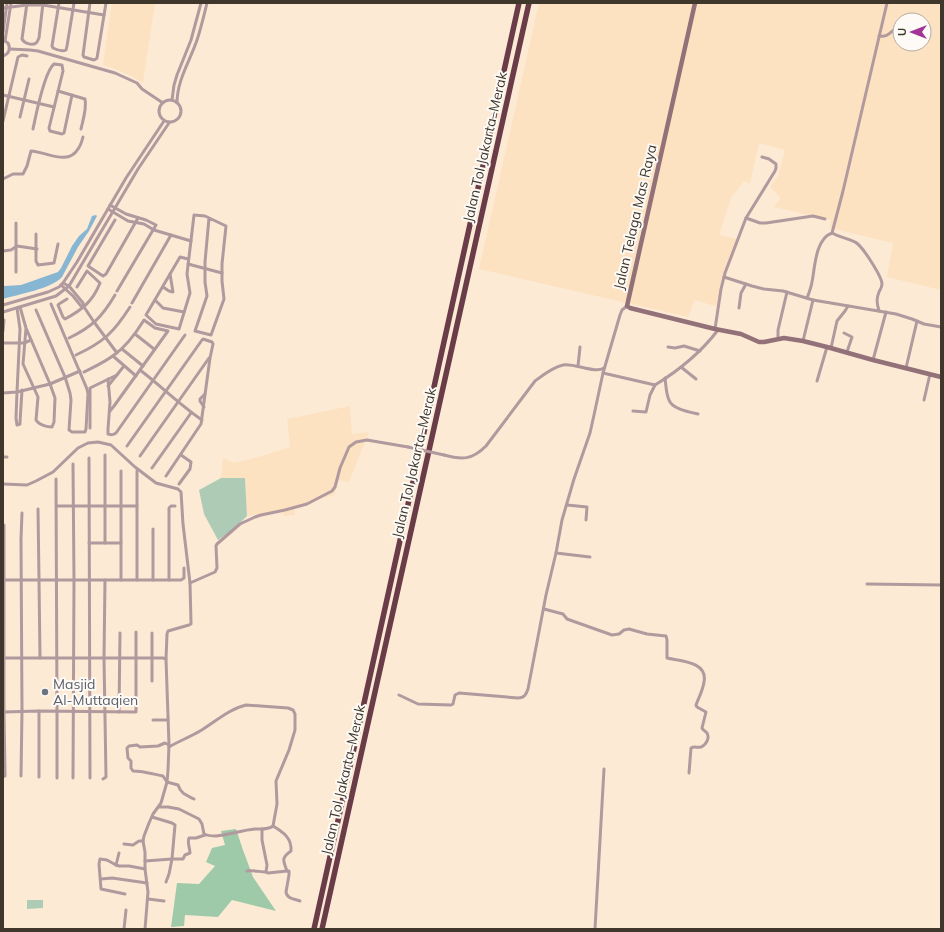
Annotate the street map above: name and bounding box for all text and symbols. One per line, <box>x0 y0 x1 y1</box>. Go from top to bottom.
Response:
north arrow <box>892 12 932 52</box>
text: U <box>895 28 909 36</box>
street label: Jalan Tol Jakarta–Merak <box>459 69 511 224</box>
street label: Jalan Telaga Mas Raya <box>610 143 660 291</box>
street label: Jalan Tol Jakarta–Merak <box>388 385 440 540</box>
place label: Masjid Al-Muttaqien <box>53 675 138 709</box>
marker: Masjid Al-Muttaqien <box>40 687 50 697</box>
street label: Jalan Tol Jakarta–Merak <box>317 702 369 857</box>

